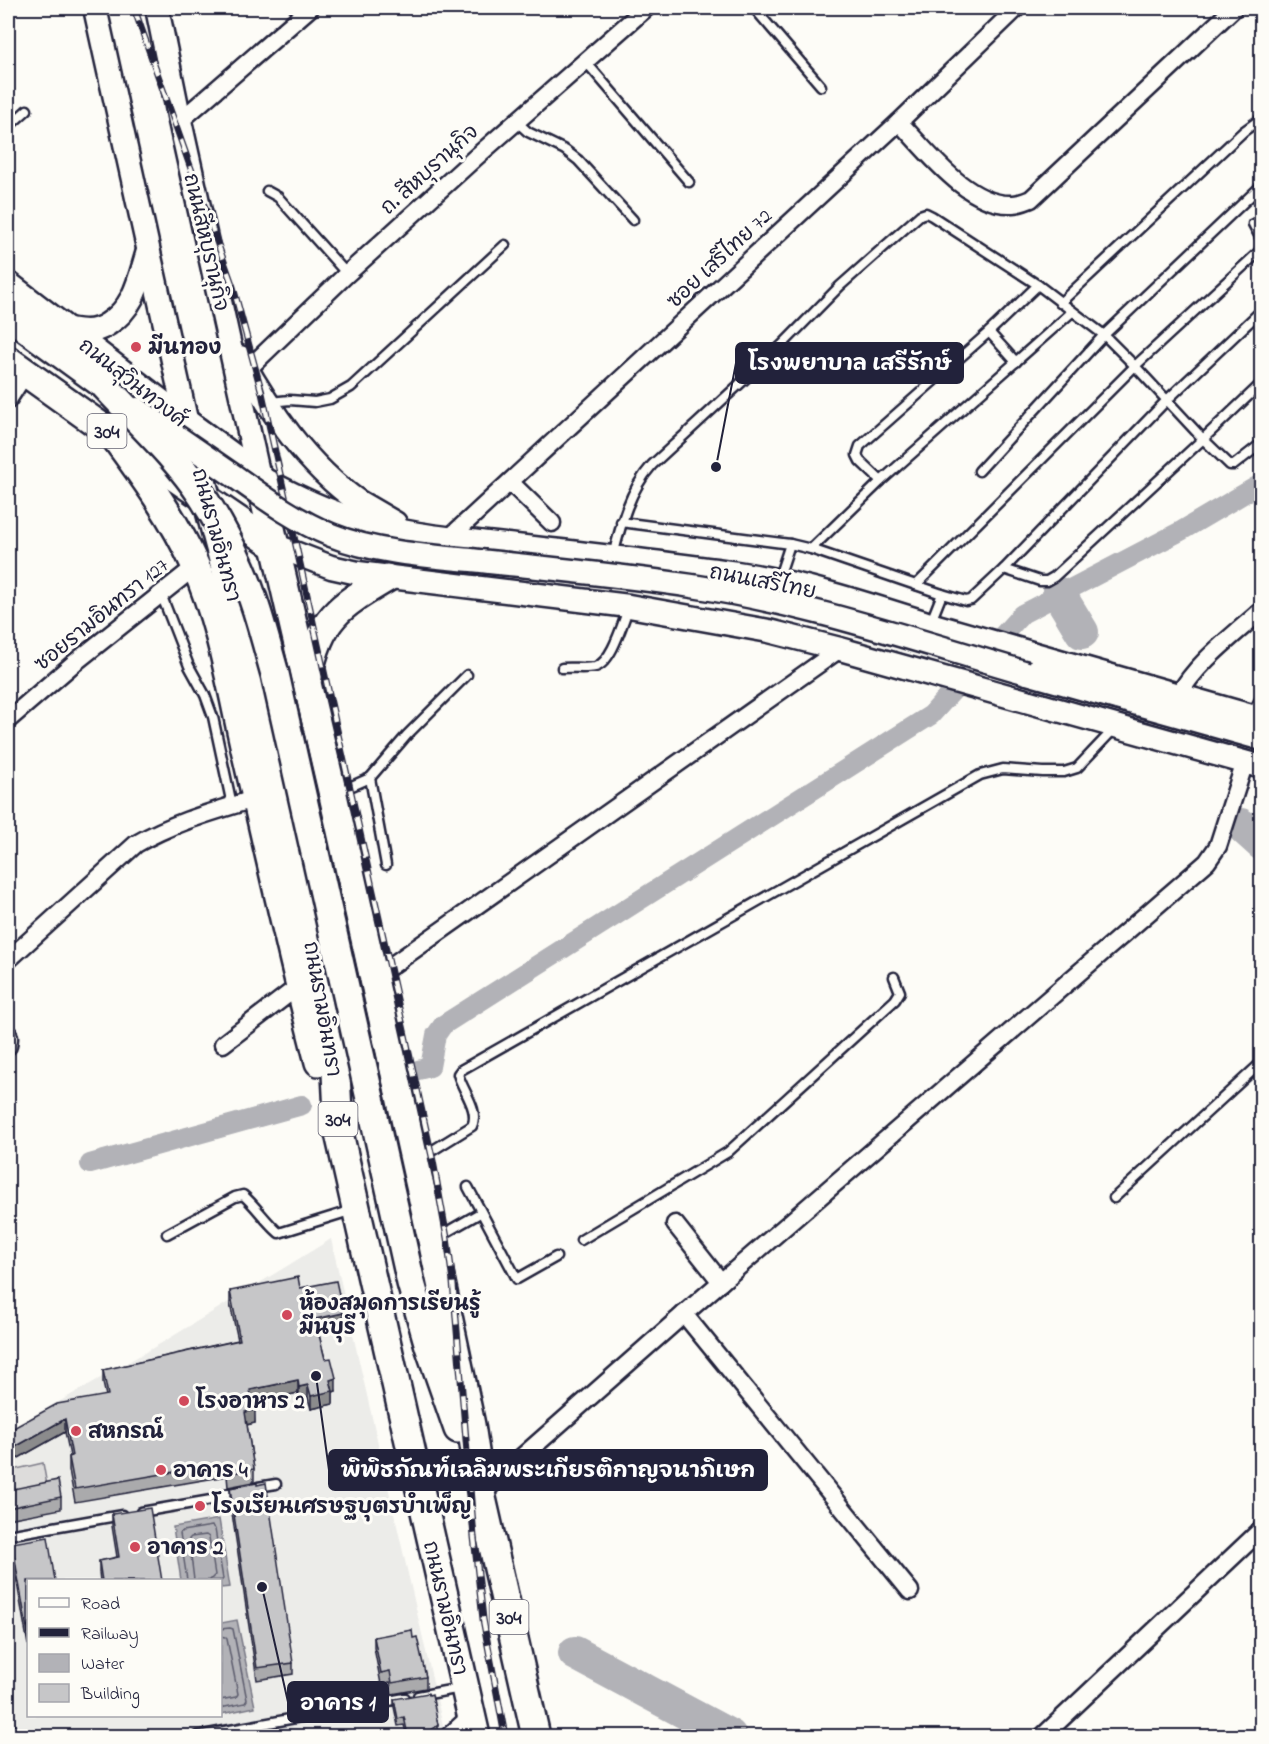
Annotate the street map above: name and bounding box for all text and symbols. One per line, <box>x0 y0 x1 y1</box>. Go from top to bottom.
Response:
street label: ถ. สีหบุรานุกิจ <box>375 118 486 223</box>
street label: ถนนสีหบุรานุกิจ <box>175 171 235 314</box>
street label: ซอย เสรีไทย 72 <box>661 203 780 316</box>
street label: ถนนสุวินทวงศ์ <box>71 332 194 437</box>
place label: มีนทอง <box>148 333 221 364</box>
marker: มีนทอง <box>129 340 143 354</box>
callout: โรงพยาบาล เสรีรักษ์ <box>736 343 963 383</box>
text: โรงพยาบาล เสรีรักษ์ <box>747 348 952 381</box>
road number: 304 <box>88 414 126 448</box>
street label: ถนนรามอินทรา <box>183 465 247 606</box>
street label: ซอยรามอินทรา 127 <box>29 552 176 679</box>
street label: ถนนเสรีไทย <box>707 558 819 608</box>
street label: ถนนรามอินทรา <box>294 939 348 1079</box>
road number: 304 <box>318 1102 358 1136</box>
place label: ห้องสมุดการเรียนรู้ มีนบุรี <box>299 1289 482 1344</box>
marker: ห้องสมุดการเรียนรู้ มีนบุรี <box>280 1308 294 1322</box>
place label: โรงอาหาร 2 <box>195 1386 305 1418</box>
marker: โรงอาหาร 2 <box>177 1394 191 1408</box>
place label: สหกรณ์ <box>88 1416 164 1448</box>
marker: สหกรณ์ <box>69 1424 83 1438</box>
callout: พิพิธภัณฑ์เฉลิมพระเกียรติกาญจนาภิเษก <box>329 1450 767 1490</box>
text: พิพิธภัณฑ์เฉลิมพระเกียรติกาญจนาภิเษก <box>341 1455 755 1488</box>
place label: อาคาร 4 <box>173 1457 248 1487</box>
marker: อาคาร 4 <box>154 1463 168 1477</box>
place label: โรงเรียนเศรษฐบุตรบำเพ็ญ <box>211 1491 471 1523</box>
marker: โรงเรียนเศรษฐบุตรบำเพ็ญ <box>193 1499 207 1513</box>
place label: อาคาร 2 <box>147 1534 224 1564</box>
street label: ถนนรามอินทรา <box>414 1538 474 1679</box>
marker: อาคาร 2 <box>128 1540 142 1554</box>
legend <box>27 1579 222 1717</box>
text: Road <box>81 1592 120 1618</box>
road number: 304 <box>490 1600 528 1634</box>
text: Railway <box>81 1622 138 1648</box>
text: Water <box>81 1652 125 1678</box>
text: Building <box>80 1682 140 1709</box>
callout: อาคาร 1 <box>288 1682 388 1722</box>
text: อาคาร 1 <box>300 1689 376 1721</box>

